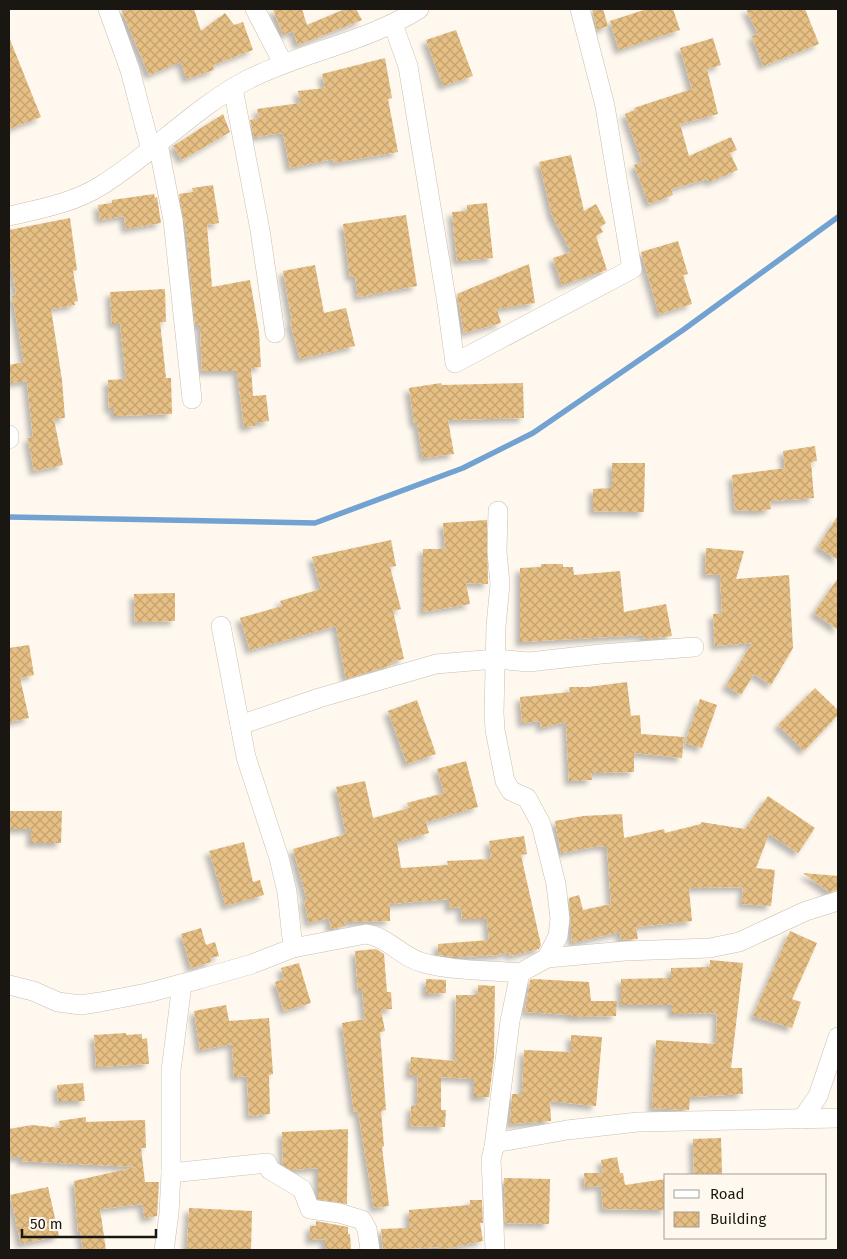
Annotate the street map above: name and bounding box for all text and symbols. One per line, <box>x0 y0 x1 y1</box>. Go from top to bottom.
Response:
legend <box>664 1174 827 1239</box>
text: Road <box>710 1185 745 1203</box>
scale bar <box>22 1206 156 1238</box>
text: Building <box>710 1210 766 1228</box>
text: 50 m <box>30 1215 63 1233</box>

